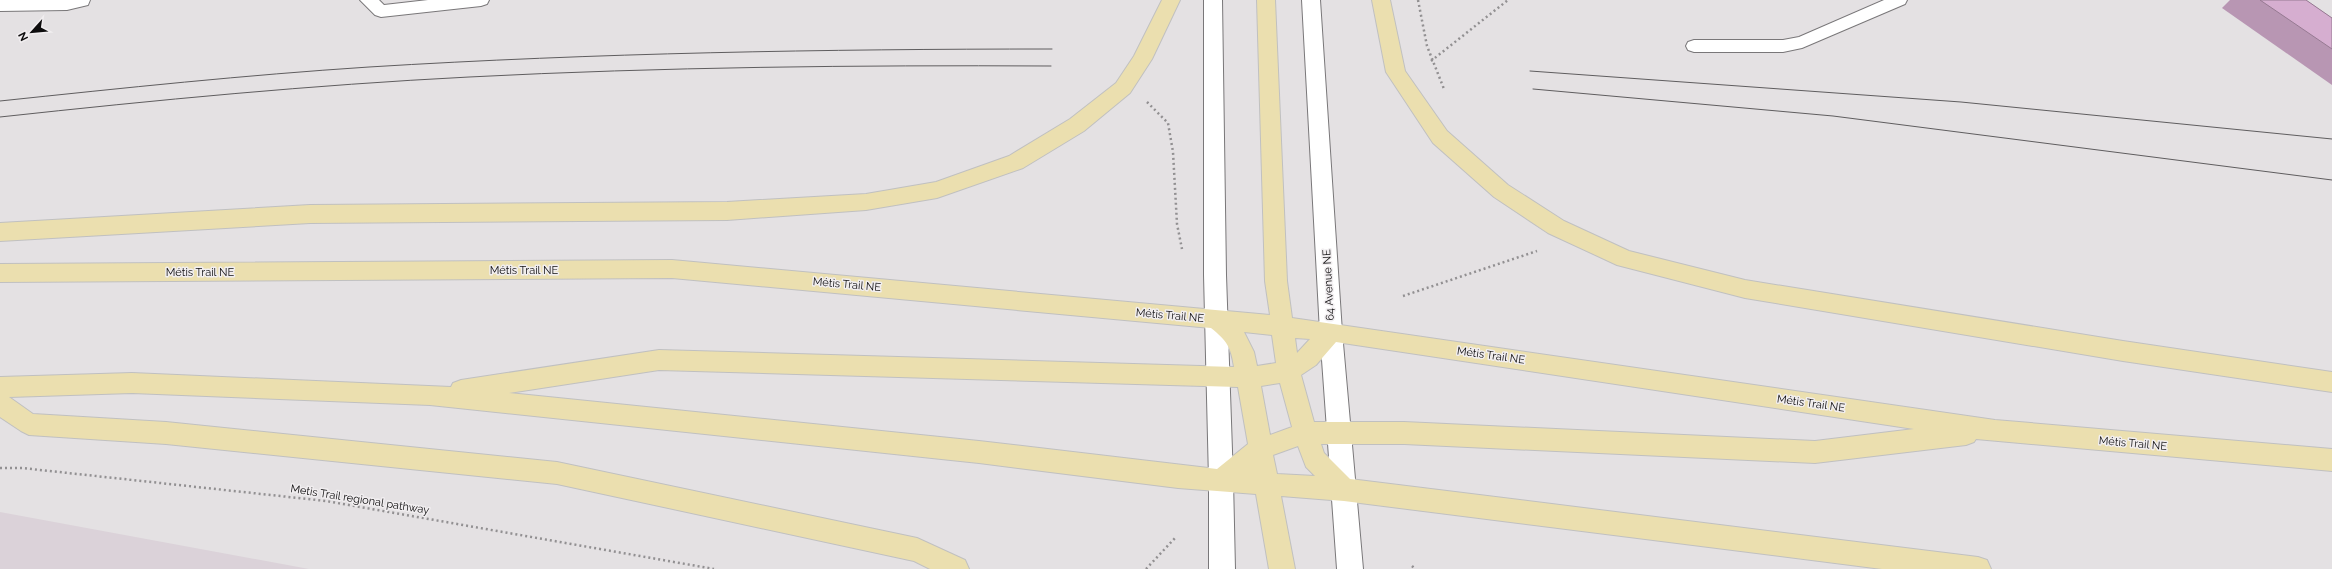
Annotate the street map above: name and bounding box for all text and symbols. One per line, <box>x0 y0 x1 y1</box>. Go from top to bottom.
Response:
north arrow <box>12 12 52 52</box>
text: N <box>16 30 31 43</box>
street label: 64 Avenue NE <box>1320 249 1337 321</box>
street label: Métis Trail NE <box>490 264 559 277</box>
street label: Métis Trail NE <box>166 266 235 279</box>
street label: Métis Trail NE <box>812 275 882 294</box>
street label: Métis Trail NE <box>1135 306 1205 325</box>
street label: Métis Trail NE <box>1456 344 1526 367</box>
street label: Métis Trail NE <box>1776 392 1846 415</box>
street label: Métis Trail NE <box>2098 434 2168 453</box>
street label: Metis Trail regional pathway <box>290 482 430 517</box>

